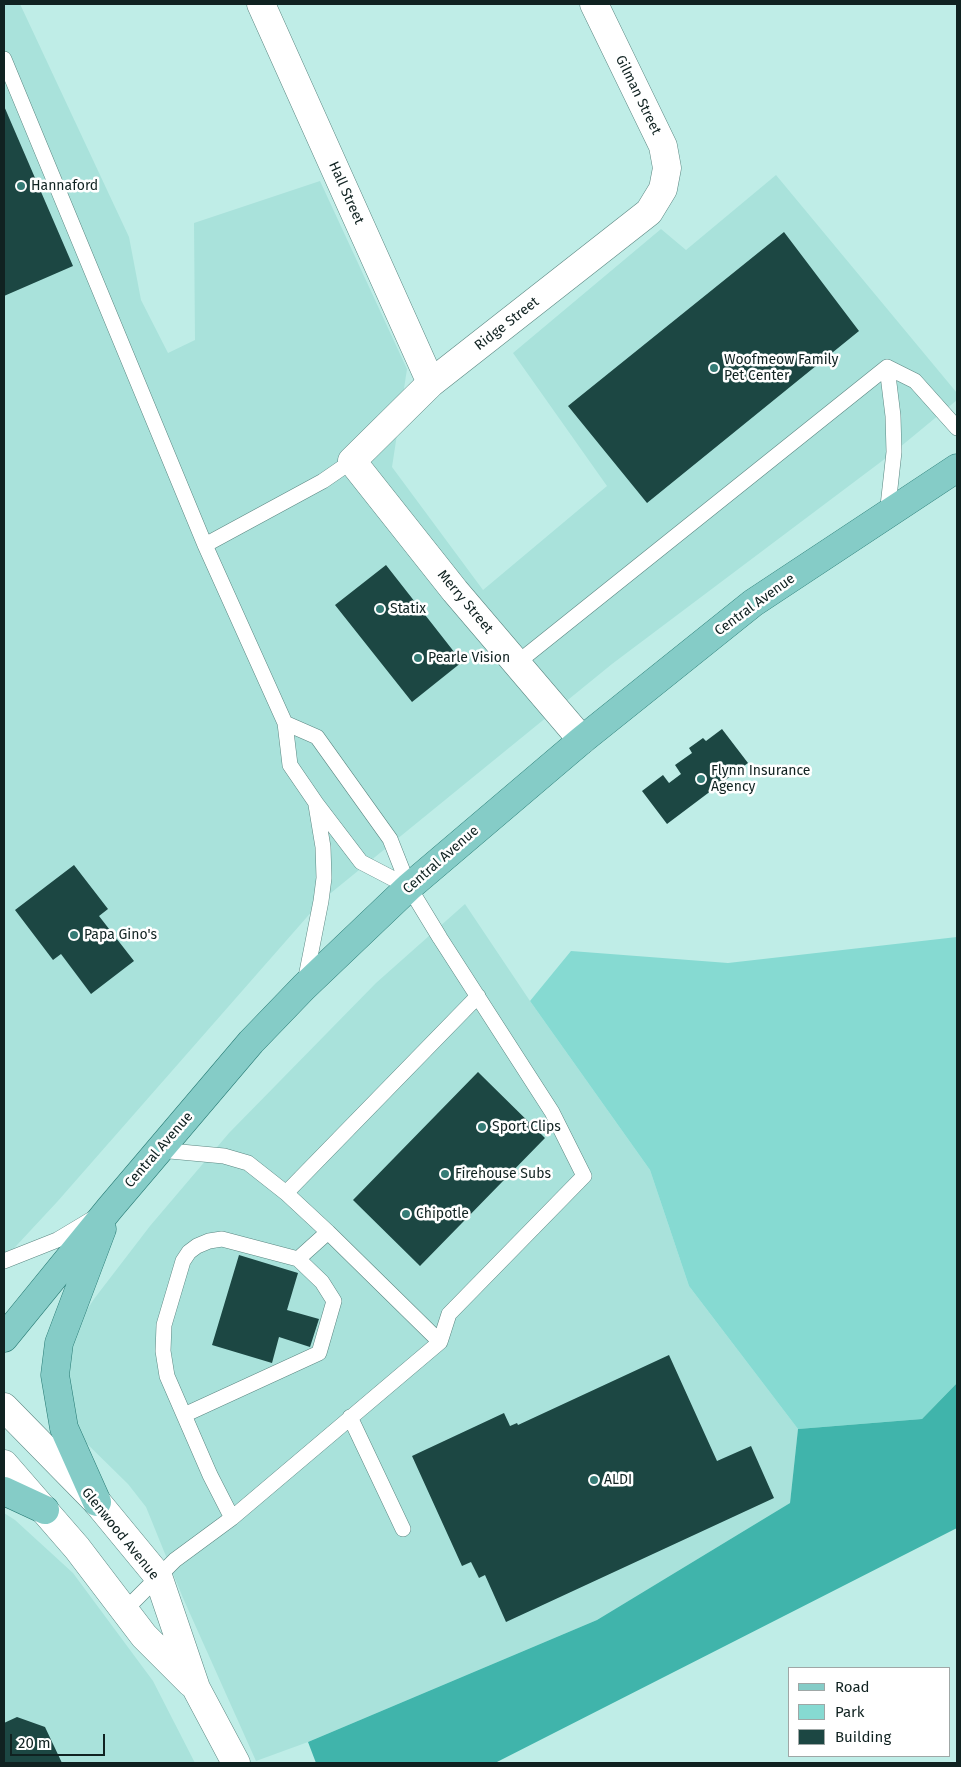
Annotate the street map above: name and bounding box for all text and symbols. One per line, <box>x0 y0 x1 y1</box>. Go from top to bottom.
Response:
street label: Gilman Street <box>612 52 664 138</box>
street label: Hall Street <box>325 159 367 227</box>
place label: Hannaford <box>31 178 98 194</box>
marker: Hannaford <box>15 180 27 192</box>
street label: Ridge Street <box>471 294 543 354</box>
place label: Woofmeow Family Pet Center <box>724 352 838 384</box>
marker: Woofmeow Family Pet Center <box>708 362 720 374</box>
street label: Merry Street <box>434 567 496 637</box>
street label: Central Avenue <box>712 570 798 640</box>
place label: Statix <box>390 601 426 617</box>
marker: Statix <box>374 603 386 615</box>
place label: Pearle Vision <box>428 650 510 666</box>
marker: Pearle Vision <box>412 652 424 664</box>
place label: Flynn Insurance Agency <box>711 763 810 796</box>
marker: Flynn Insurance Agency <box>695 773 707 785</box>
street label: Central Avenue <box>400 822 482 898</box>
place label: Papa Gino's <box>84 927 157 943</box>
marker: Papa Gino's <box>68 929 80 941</box>
street label: Central Avenue <box>121 1109 197 1191</box>
place label: Sport Clips <box>492 1119 561 1135</box>
marker: Sport Clips <box>476 1121 488 1133</box>
place label: Firehouse Subs <box>455 1166 551 1182</box>
marker: Firehouse Subs <box>439 1168 451 1180</box>
place label: Chipotle <box>416 1206 469 1222</box>
marker: Chipotle <box>400 1208 412 1220</box>
place label: ALDI <box>604 1472 632 1488</box>
marker: ALDI <box>588 1474 600 1486</box>
street label: Glenwood Avenue <box>78 1485 162 1583</box>
legend <box>788 1667 951 1757</box>
text: Road <box>835 1678 870 1696</box>
text: Park <box>835 1703 865 1721</box>
scale bar <box>12 1724 108 1756</box>
text: Building <box>835 1728 891 1746</box>
text: 20 m <box>18 1734 51 1752</box>

